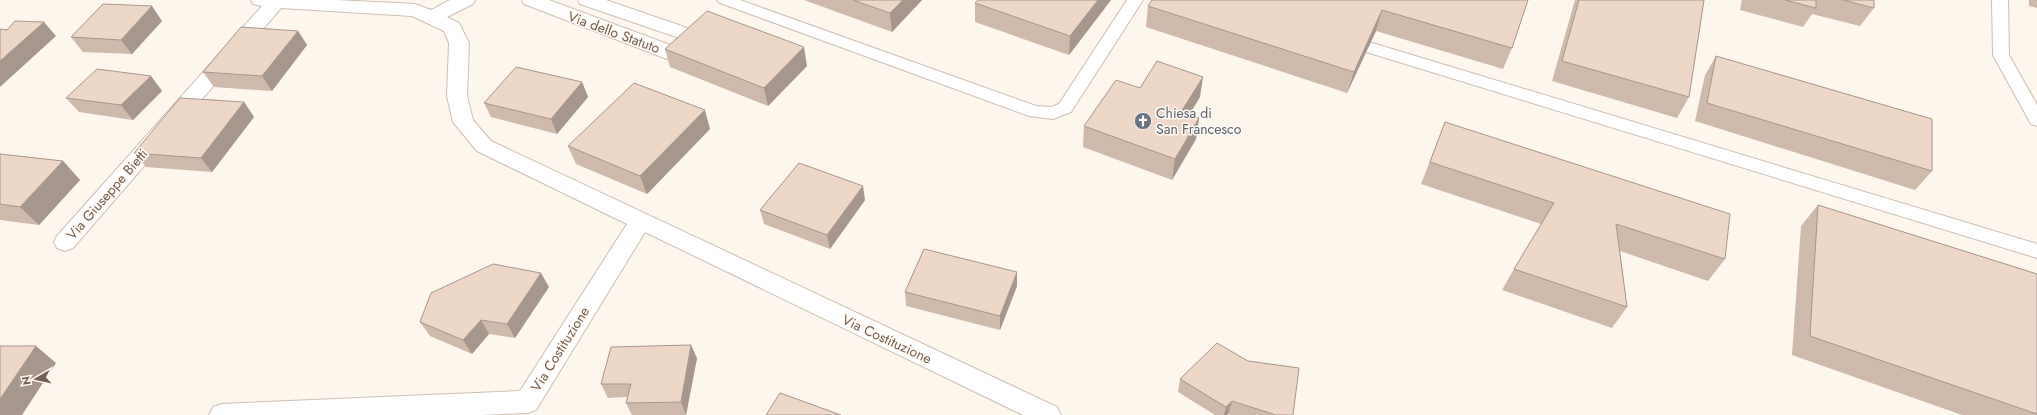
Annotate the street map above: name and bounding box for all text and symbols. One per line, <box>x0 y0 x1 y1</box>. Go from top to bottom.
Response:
street label: Via dello Statuto <box>565 6 663 58</box>
place label: Chiesa di San Francesco <box>1156 103 1242 139</box>
church icon: Chiesa di San Francesco <box>1133 111 1153 131</box>
street label: Via Giuseppe Bietti <box>62 144 152 244</box>
street label: Via Costituzione <box>526 303 594 395</box>
street label: Via Costituzione <box>839 310 935 368</box>
north arrow <box>16 359 56 399</box>
text: N <box>18 375 35 386</box>

